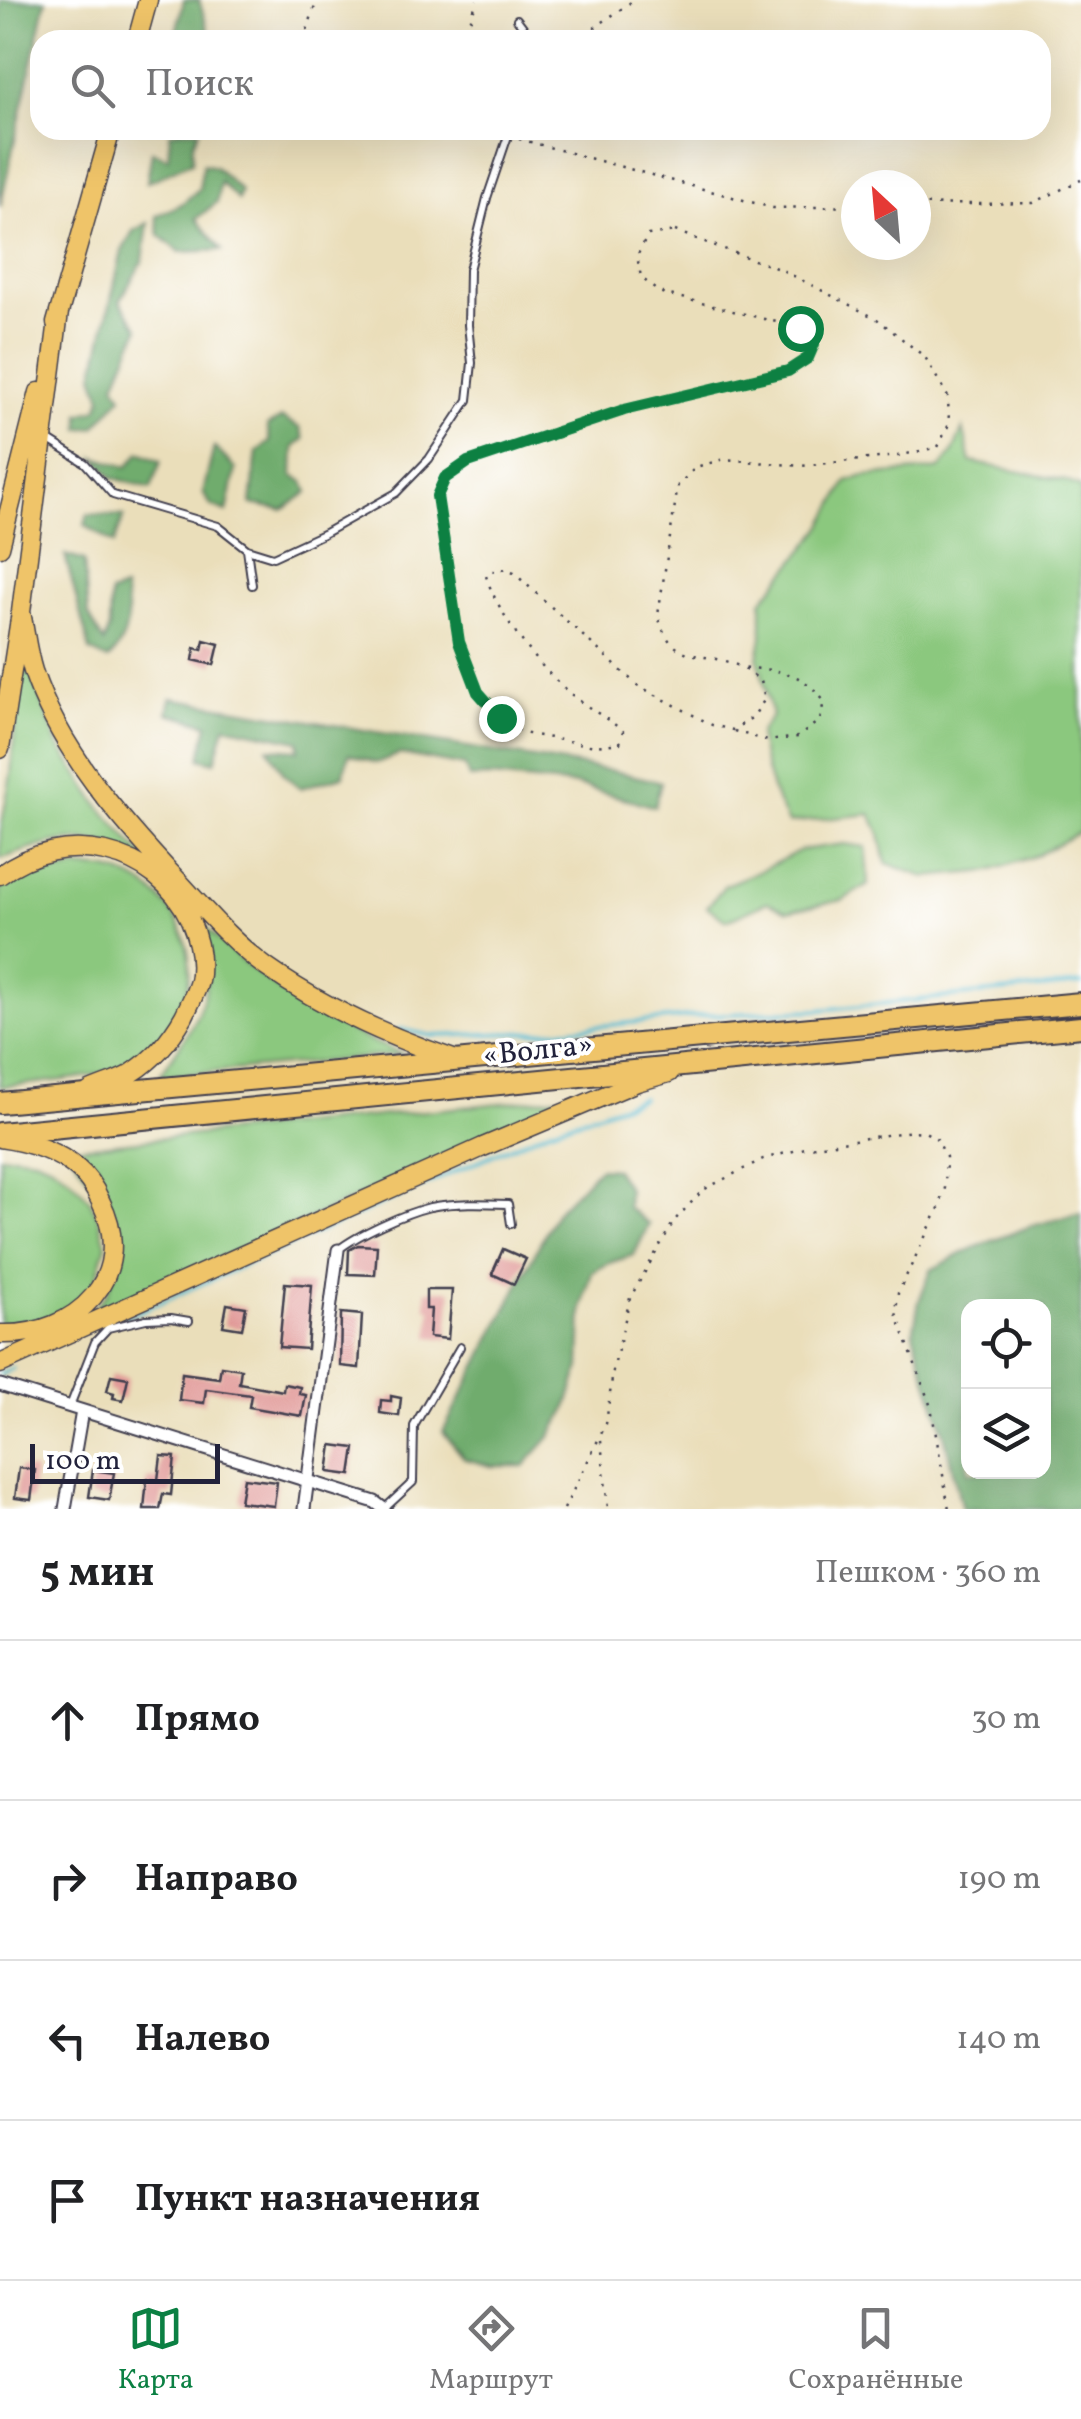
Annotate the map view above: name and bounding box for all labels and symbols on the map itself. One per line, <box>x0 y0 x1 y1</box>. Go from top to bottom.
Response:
north arrow <box>841 170 931 260</box>
route start <box>778 306 824 352</box>
route end <box>479 696 525 742</box>
street label: «Волга» <box>481 1024 595 1078</box>
scale bar <box>30 1439 220 1484</box>

